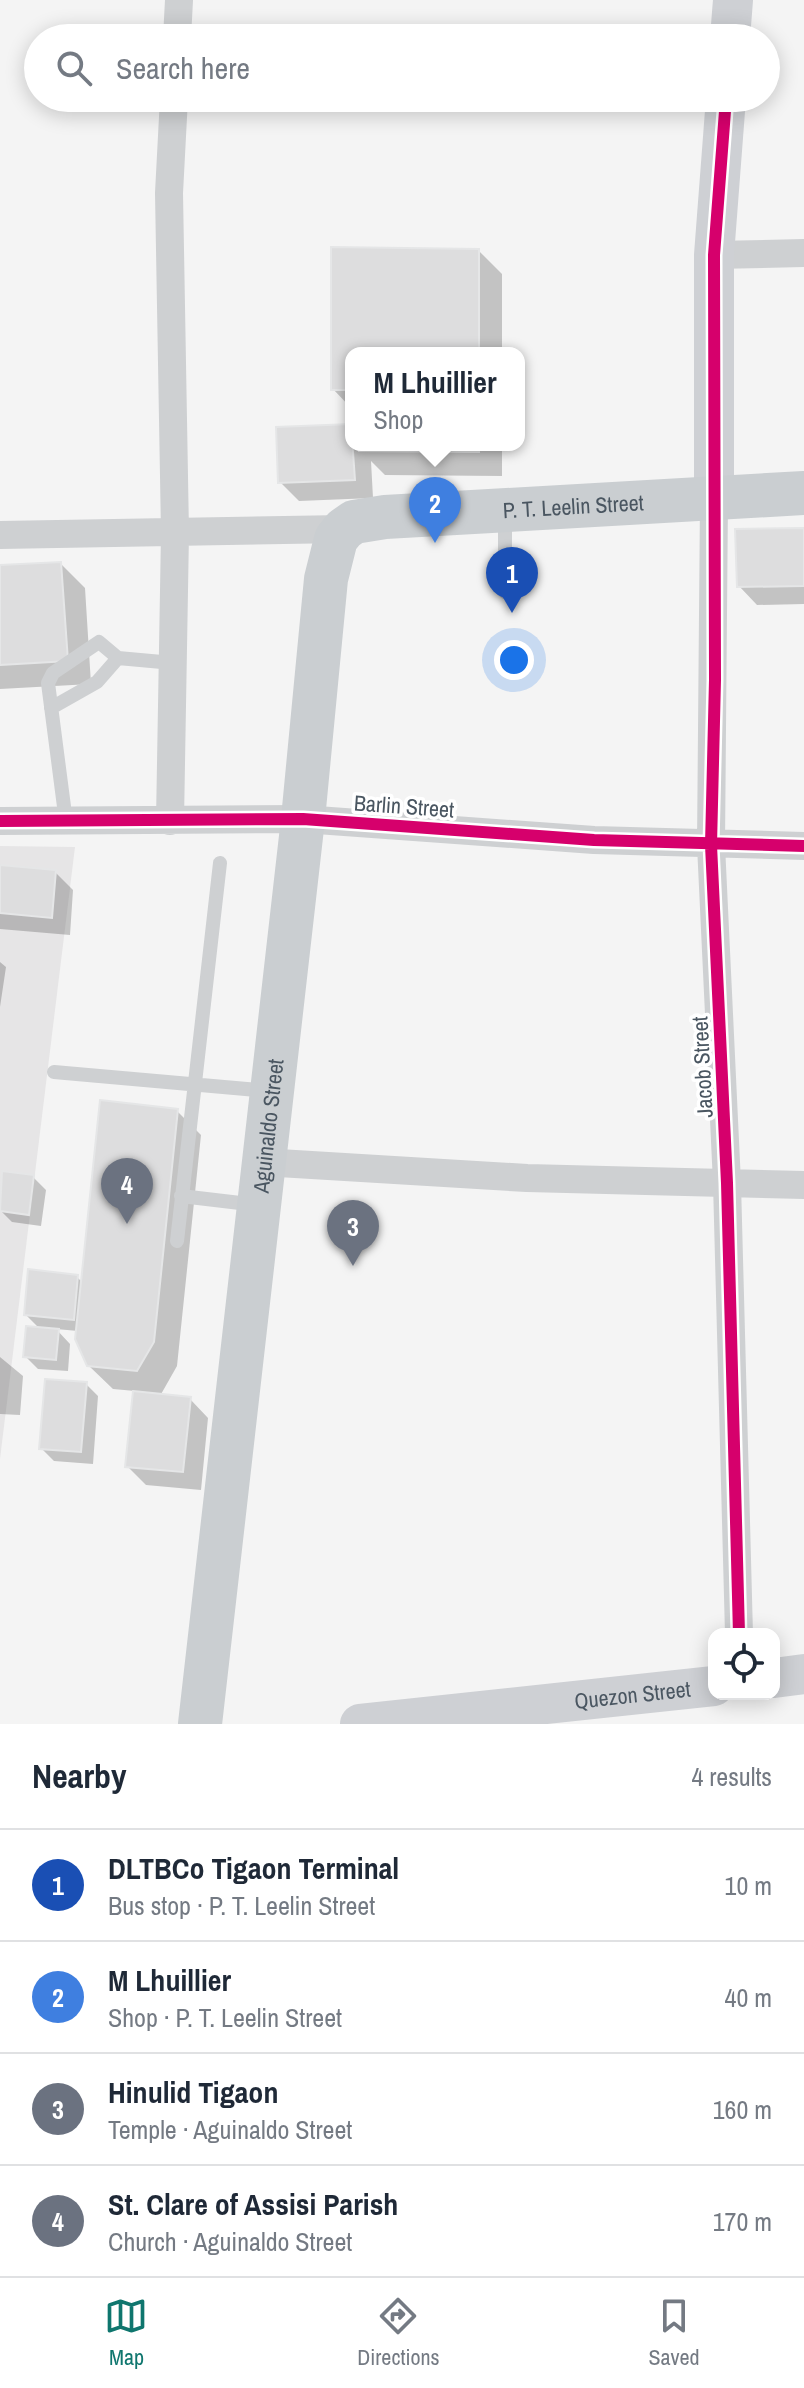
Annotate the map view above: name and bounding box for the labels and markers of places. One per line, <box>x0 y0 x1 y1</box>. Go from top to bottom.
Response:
pin: 2 <box>409 477 461 543</box>
pin: 1 <box>486 547 538 613</box>
pin: 4 <box>101 1158 153 1224</box>
pin: 3 <box>327 1200 379 1266</box>

